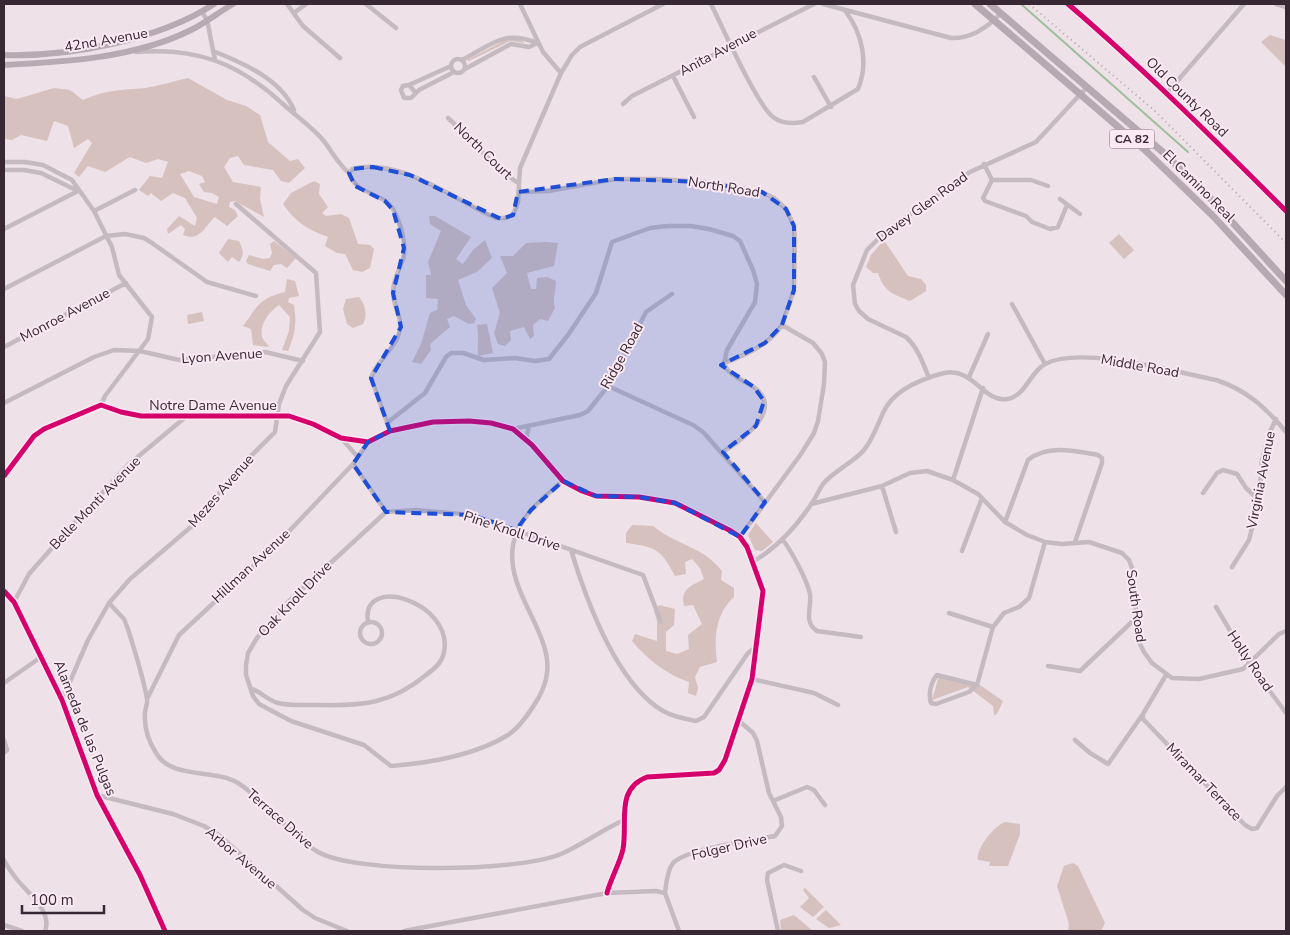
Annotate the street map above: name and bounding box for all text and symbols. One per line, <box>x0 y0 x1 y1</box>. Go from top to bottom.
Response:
street label: 42nd Avenue <box>63 23 149 57</box>
street label: Anita Avenue <box>676 24 760 80</box>
street label: Old County Road <box>1142 53 1232 141</box>
street label: North Court <box>449 118 517 184</box>
road number: CA 82 <box>1110 130 1154 148</box>
street label: El Camino Real <box>1159 146 1240 227</box>
street label: Davey Glen Road <box>872 167 972 247</box>
street label: North Road <box>687 172 761 202</box>
street label: Monroe Avenue <box>17 283 113 347</box>
street label: Ridge Road <box>596 320 648 392</box>
street label: Lyon Avenue <box>181 344 263 368</box>
street label: Middle Road <box>1099 350 1181 382</box>
street label: Notre Dame Avenue <box>149 396 277 415</box>
street label: Virginia Avenue <box>1242 430 1280 531</box>
street label: Mezes Avenue <box>184 450 258 532</box>
street label: Belle Monti Avenue <box>45 452 145 554</box>
street label: Pine Knoll Drive <box>461 506 563 556</box>
street label: Hillman Avenue <box>208 525 294 607</box>
street label: Oak Knoll Drive <box>254 557 336 641</box>
street label: South Road <box>1121 568 1151 644</box>
street label: Holly Road <box>1223 627 1277 695</box>
street label: Alameda de las Pulgas <box>49 657 121 799</box>
street label: Miramar Terrace <box>1162 739 1246 825</box>
street label: Terrace Drive <box>243 785 317 853</box>
street label: Arbor Avenue <box>201 823 281 893</box>
street label: Folger Drive <box>689 829 769 865</box>
scale bar <box>22 882 105 914</box>
text: 100 m <box>30 890 74 910</box>

